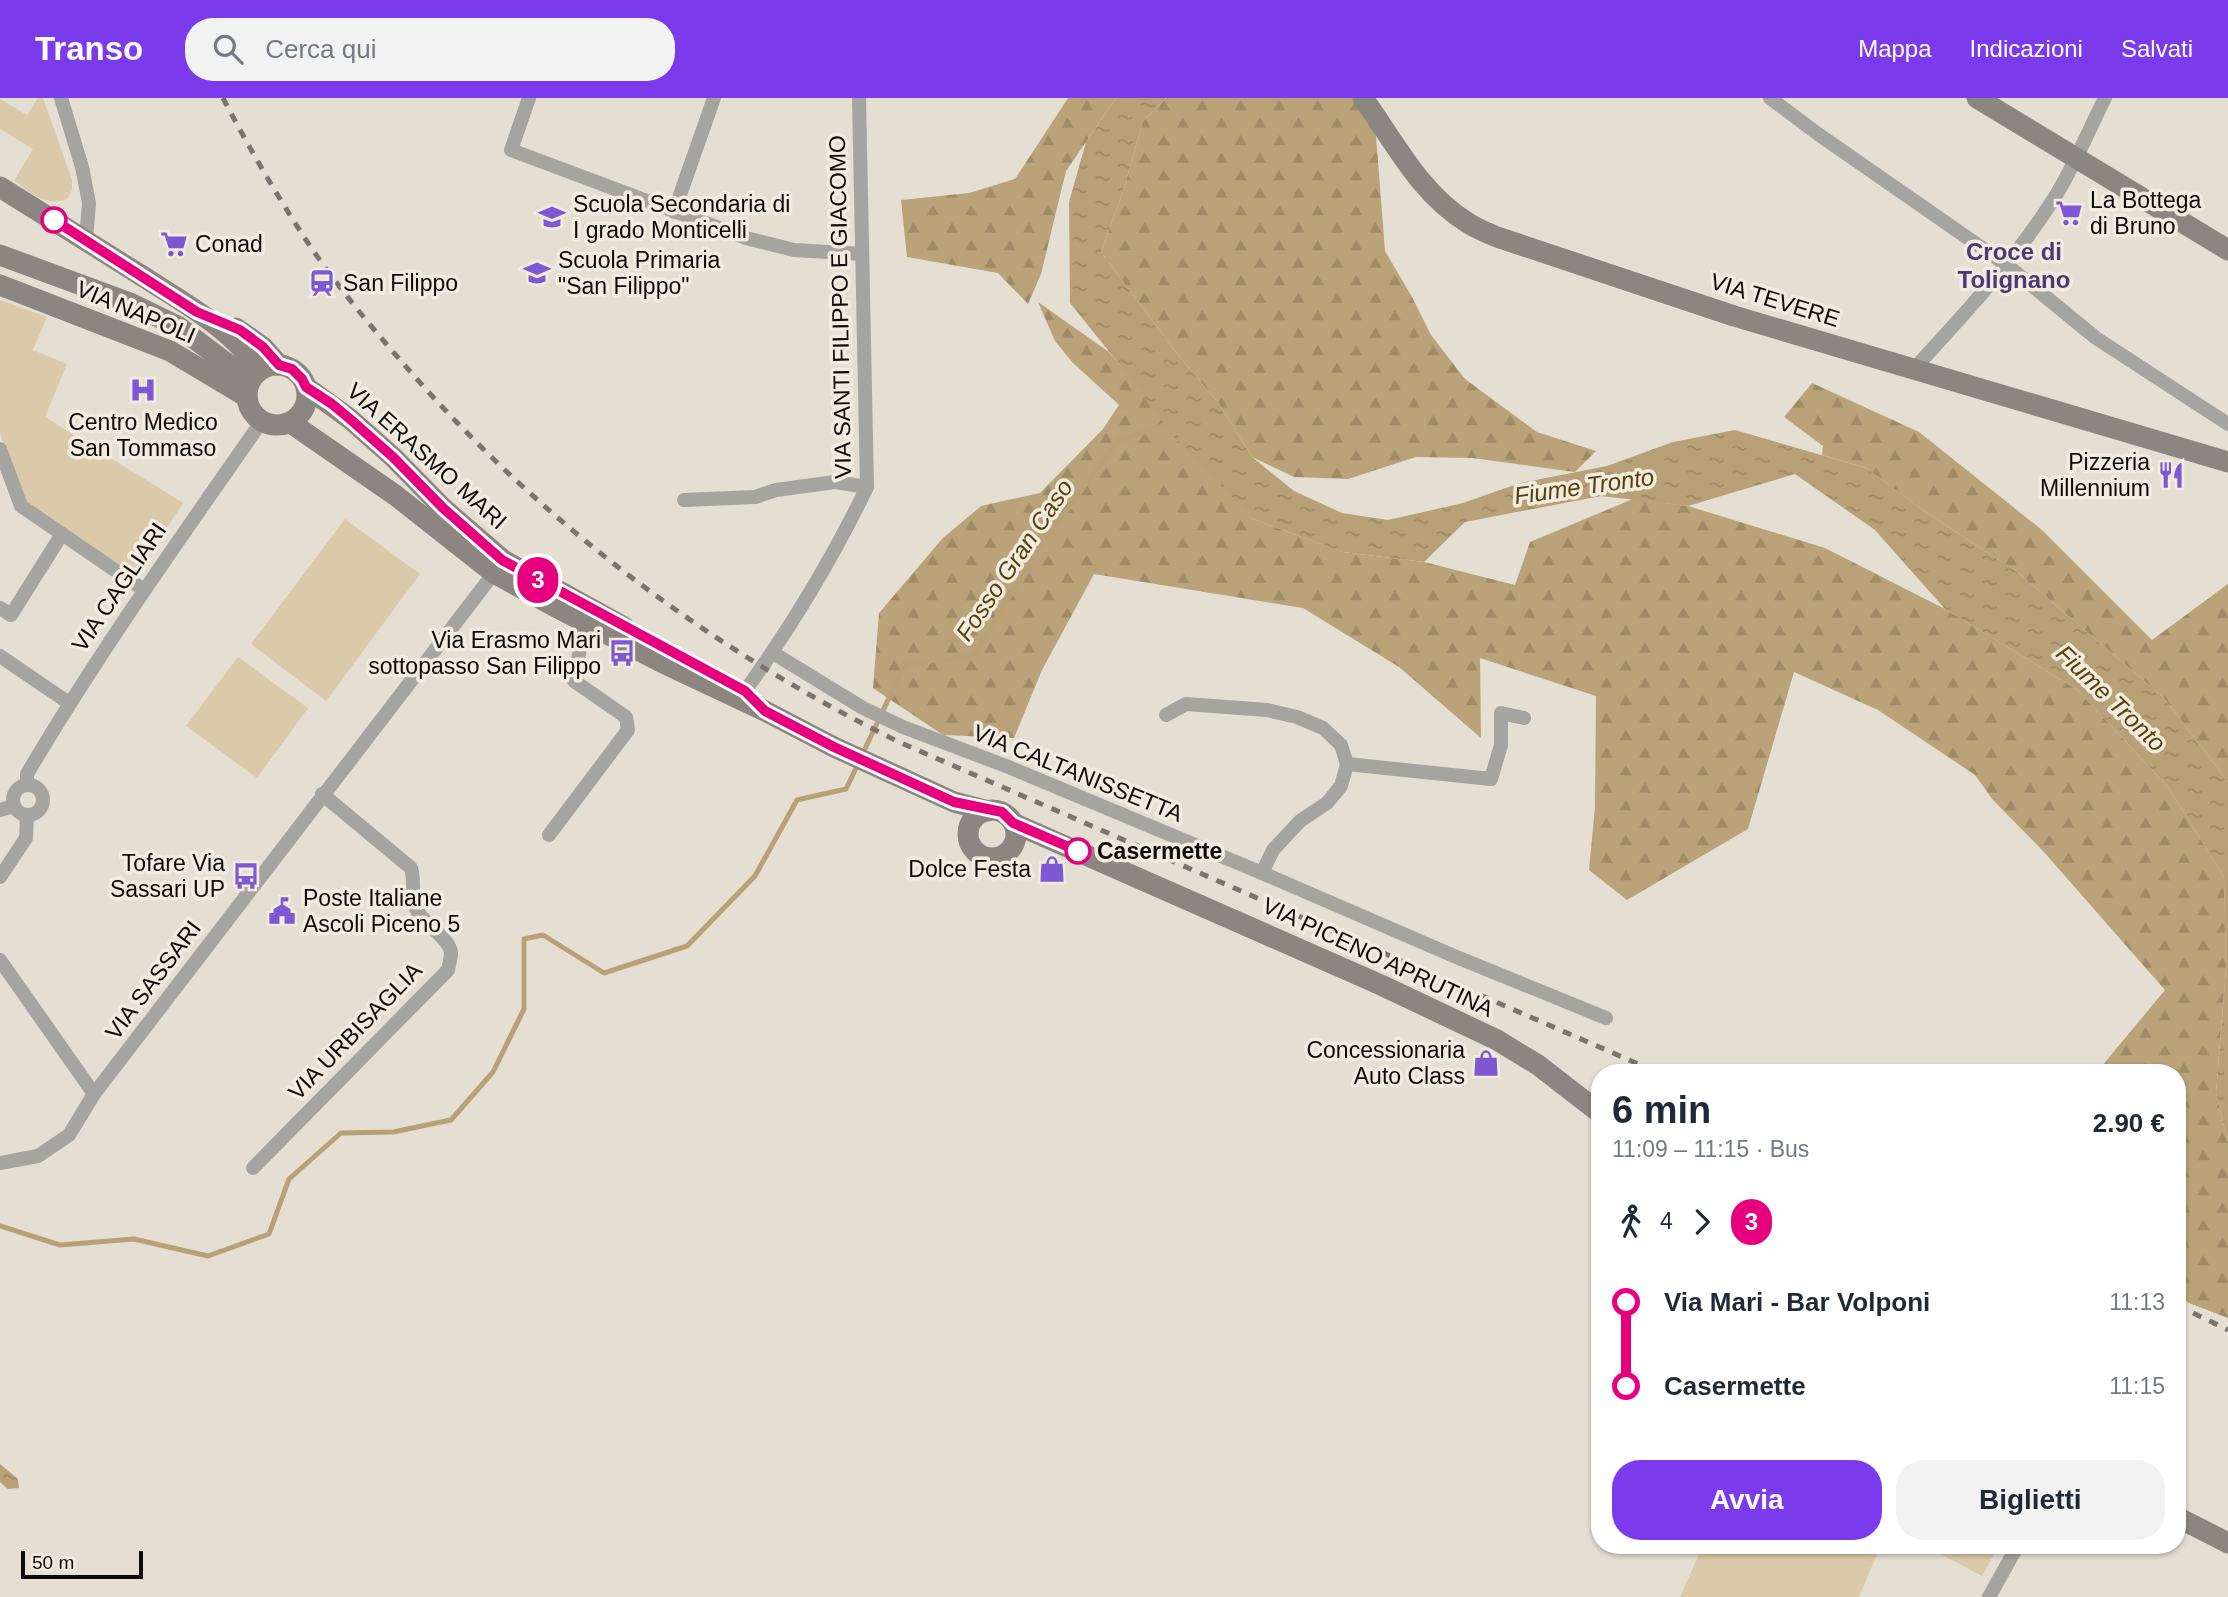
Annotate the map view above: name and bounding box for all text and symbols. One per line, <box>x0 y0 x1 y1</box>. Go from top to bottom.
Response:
search box <box>185 18 675 81</box>
text: Transo <box>35 30 143 67</box>
icon: search <box>209 30 247 68</box>
text: Cerca qui <box>265 34 376 64</box>
text: Mappa <box>1858 35 1932 62</box>
text: Indicazioni <box>1970 35 2083 62</box>
text: Salvati <box>2121 35 2193 62</box>
street label: VIA SANTI FILIPPO E GIACOMO <box>824 135 856 479</box>
place label: La Bottega di Bruno <box>2090 187 2201 239</box>
place label: Scuola Secondaria di I grado Monticelli <box>573 191 790 243</box>
supermarket icon: La Bottega di Bruno <box>2054 198 2084 228</box>
school or university icon: Scuola Secondaria di I grado Monticelli <box>537 202 567 232</box>
unlabelled marker <box>41 207 67 233</box>
supermarket icon: Conad <box>159 229 189 259</box>
place label: Conad <box>195 231 263 257</box>
district label: Croce di Tolignano <box>1958 238 2070 293</box>
place label: Scuola Primaria "San Filippo" <box>558 247 721 299</box>
school or university icon: Scuola Primaria "San Filippo" <box>522 258 552 288</box>
station icon: San Filippo <box>307 268 337 298</box>
street label: VIA TEVERE <box>1707 268 1843 332</box>
place label: San Filippo <box>343 270 458 296</box>
street label: VIA NAPOLI <box>73 275 199 349</box>
hospital icon: Centro Medico San Tommaso <box>128 375 158 405</box>
street label: VIA ERASMO MARI <box>342 377 512 535</box>
place label: Centro Medico San Tommaso <box>68 409 218 461</box>
place label: Pizzeria Millennium <box>2040 449 2150 501</box>
restaurant icon: Pizzeria Millennium <box>2156 460 2186 490</box>
water label: Fiume Tronto <box>1512 463 1656 509</box>
water label: Fosso Gran Caso <box>950 474 1078 646</box>
street label: VIA CAGLIARI <box>66 518 172 656</box>
line badge: 3 <box>515 557 561 603</box>
text: 3 <box>531 566 545 593</box>
place label: Via Erasmo Mari sottopasso San Filippo <box>368 627 601 679</box>
bus stop icon: Via Erasmo Mari sottopasso San Filippo <box>607 638 637 668</box>
water label: Fiume Tronto <box>2051 639 2171 757</box>
street label: VIA CALTANISSETTA <box>969 719 1187 827</box>
marker: Casermette <box>1065 838 1091 864</box>
place label: Casermette <box>1097 838 1222 864</box>
place label: Tofare Via Sassari UP <box>110 850 225 902</box>
shop icon: Dolce Festa <box>1037 854 1067 884</box>
place label: Dolce Festa <box>908 856 1031 882</box>
bus stop icon: Tofare Via Sassari UP <box>231 861 261 891</box>
place label: Poste Italiane Ascoli Piceno 5 <box>303 885 460 937</box>
street label: VIA PICENO APRUTINA <box>1258 892 1498 1022</box>
public building icon: Poste Italiane Ascoli Piceno 5 <box>267 896 297 926</box>
street label: VIA SASSARI <box>100 916 206 1044</box>
street label: VIA URBISAGLIA <box>283 957 427 1105</box>
place label: Concessionaria Auto Class <box>1306 1037 1465 1089</box>
shop icon: Concessionaria Auto Class <box>1471 1048 1501 1078</box>
text: 6 min <box>1612 1089 1711 1131</box>
text: 2.90 € <box>2093 1108 2165 1138</box>
text: 11:09 – 11:15 · Bus <box>1612 1136 1809 1162</box>
icon: walk <box>1612 1203 1650 1241</box>
icon: forward <box>1683 1203 1721 1241</box>
text: 4 <box>1660 1208 1673 1234</box>
text: 3 <box>1745 1208 1758 1235</box>
text: Via Mari - Bar Volponi <box>1664 1287 1930 1317</box>
text: 11:13 <box>2109 1289 2165 1315</box>
text: Casermette <box>1664 1371 1806 1401</box>
text: 11:15 <box>2109 1373 2165 1399</box>
button: Avvia <box>1612 1460 1882 1540</box>
button: Biglietti <box>1896 1460 2165 1540</box>
scale bar <box>21 1548 144 1580</box>
text: 50 m <box>32 1552 74 1573</box>

